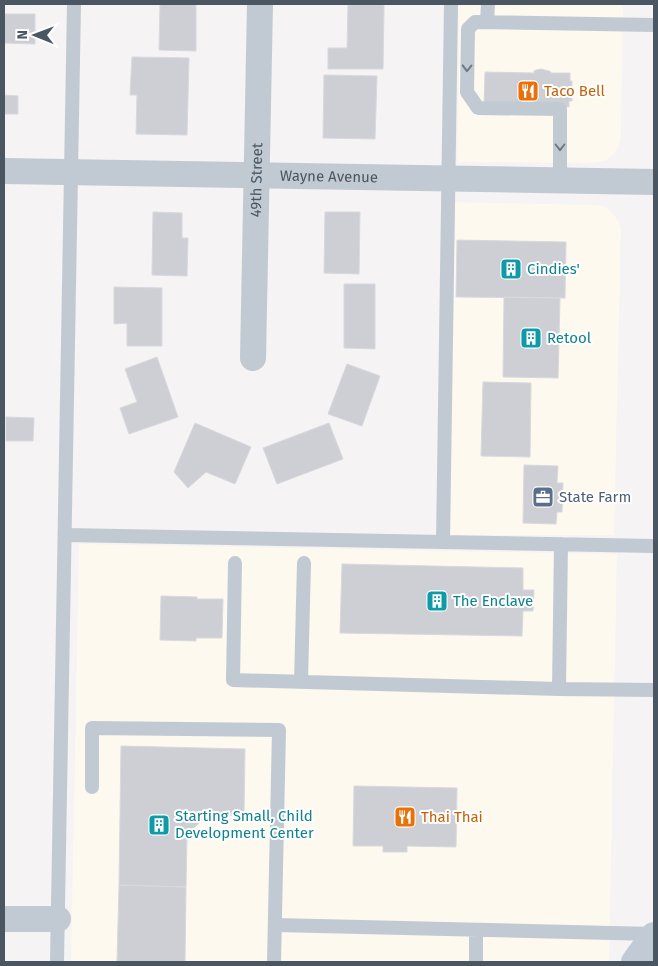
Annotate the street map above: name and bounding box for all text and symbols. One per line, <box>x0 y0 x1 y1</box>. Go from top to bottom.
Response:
north arrow <box>10 10 60 60</box>
text: N <box>14 30 31 40</box>
one-way arrow <box>462 64 473 72</box>
restaurant icon: Taco Bell <box>516 79 540 103</box>
place label: Taco Bell <box>544 82 605 100</box>
street label: 49th Street <box>247 142 266 217</box>
one-way arrow <box>555 143 565 151</box>
street label: Wayne Avenue <box>280 167 378 186</box>
building icon: Cindies' <box>499 257 523 281</box>
place label: Cindies' <box>527 260 580 278</box>
building icon: Retool <box>519 326 543 350</box>
place label: Retool <box>547 329 592 347</box>
office icon: State Farm <box>531 485 555 509</box>
place label: State Farm <box>559 488 631 506</box>
building icon: The Enclave <box>425 589 449 613</box>
place label: The Enclave <box>453 592 533 610</box>
restaurant icon: Thai Thai <box>393 805 417 829</box>
place label: Starting Small, Child Development Center <box>175 807 314 842</box>
place label: Thai Thai <box>421 808 483 826</box>
building icon: Starting Small, Child Development Center <box>147 813 171 837</box>

